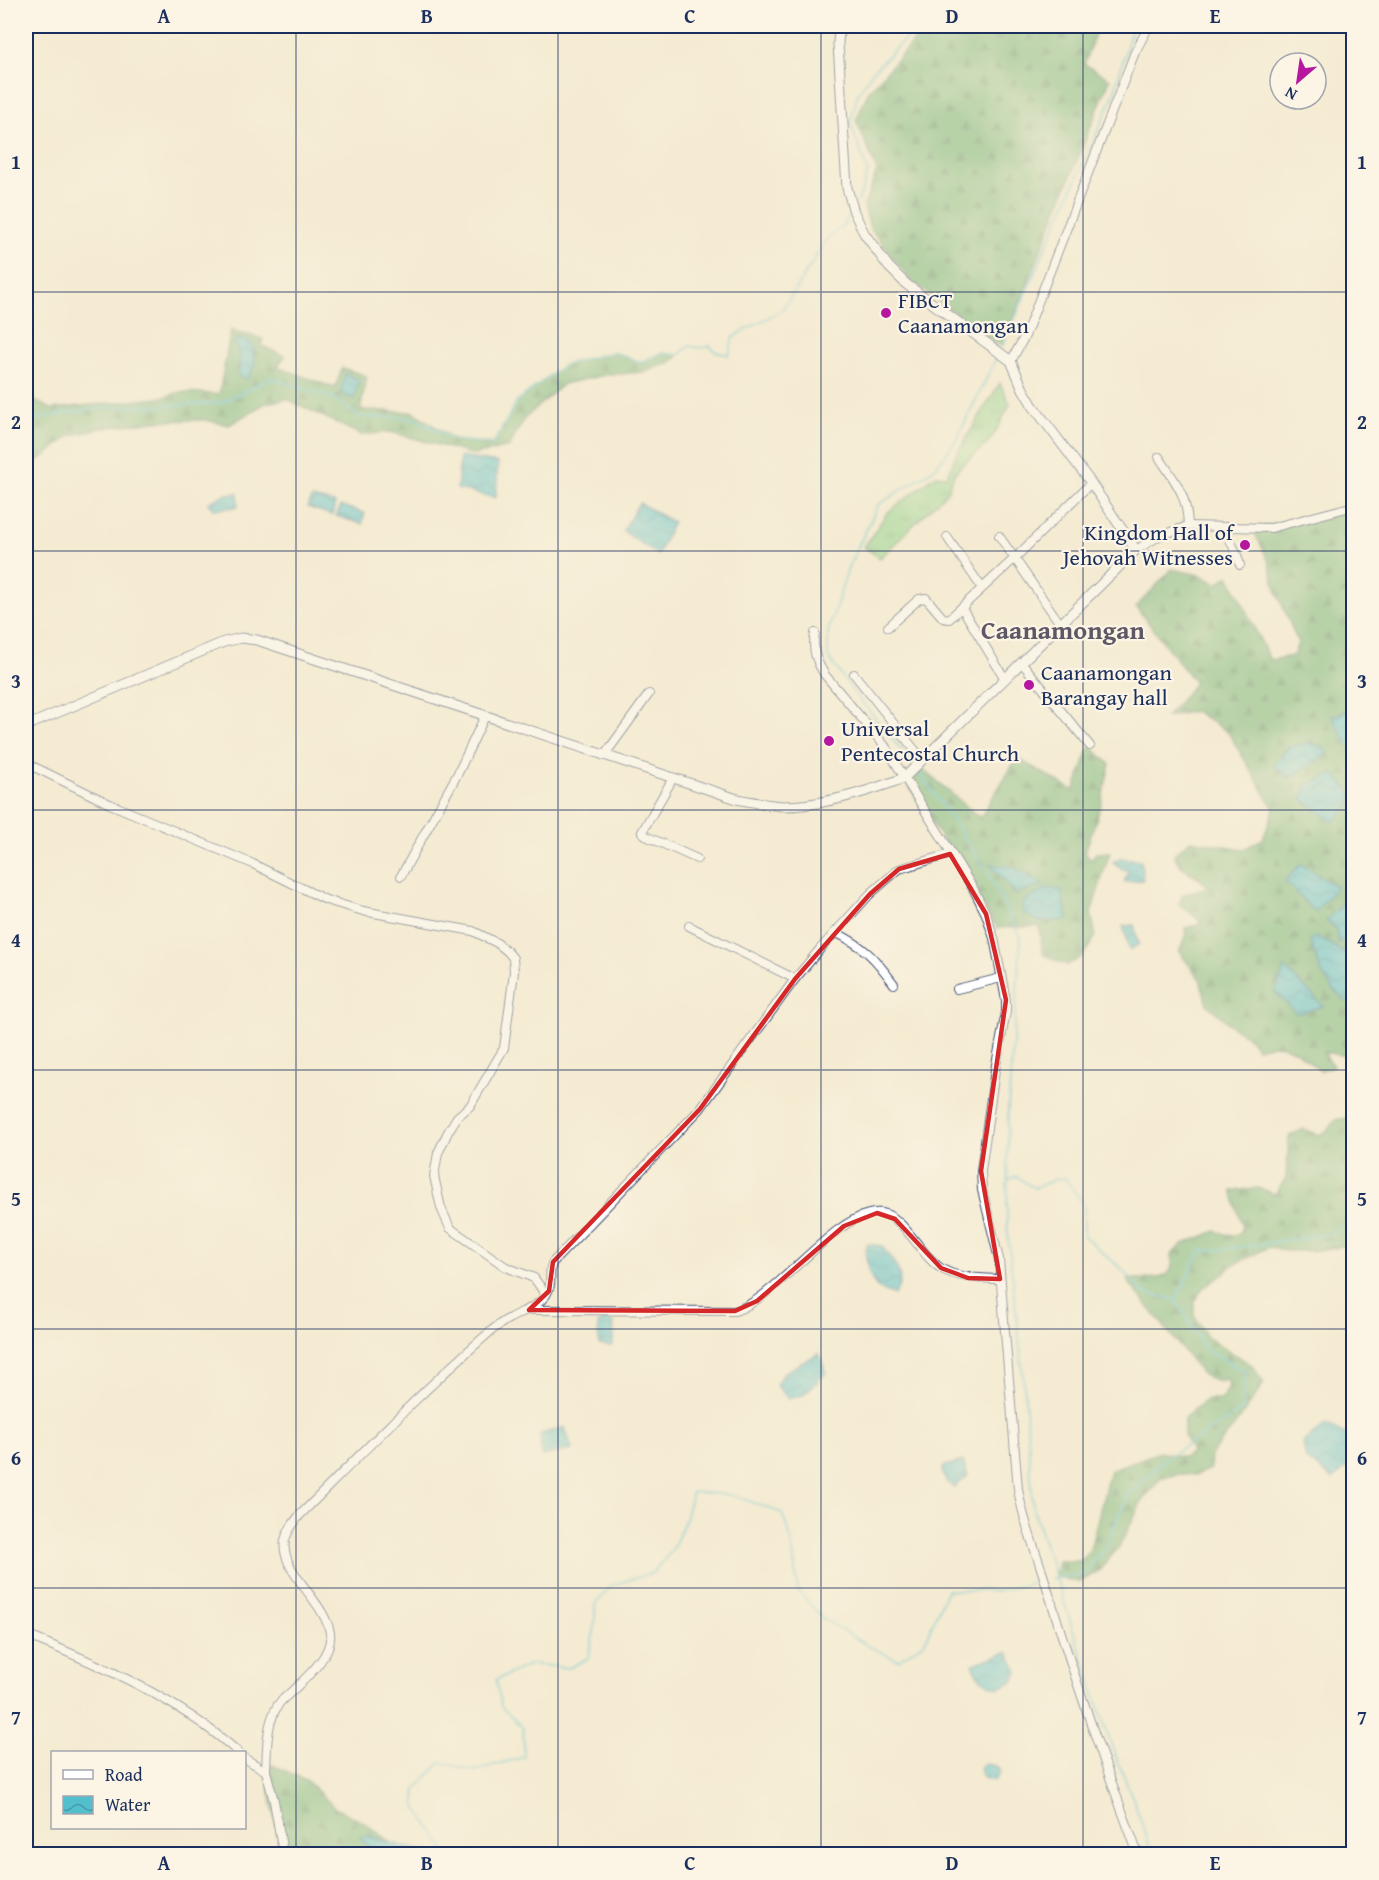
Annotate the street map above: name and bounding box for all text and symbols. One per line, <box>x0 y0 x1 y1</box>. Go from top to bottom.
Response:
text: A <box>158 1 171 30</box>
text: B <box>421 1 433 30</box>
text: C <box>684 1 696 30</box>
text: D <box>945 1 959 30</box>
text: E <box>1210 1 1221 30</box>
north arrow <box>1268 51 1328 111</box>
text: N <box>1280 81 1301 107</box>
text: 1 <box>11 147 21 176</box>
text: 1 <box>1357 147 1367 176</box>
place label: FIBCT Caanamongan <box>898 284 1029 341</box>
marker: FIBCT Caanamongan <box>879 306 893 320</box>
text: 2 <box>11 407 21 436</box>
text: 2 <box>1357 407 1367 436</box>
place label: Kingdom Hall of Jehovah Witnesses <box>1060 516 1236 573</box>
marker: Kingdom Hall of Jehovah Witnesses <box>1238 538 1252 552</box>
district label: Caanamongan <box>981 610 1146 649</box>
place label: Caanamongan Barangay hall <box>1041 656 1172 713</box>
text: 3 <box>11 666 21 695</box>
text: 3 <box>1357 666 1367 695</box>
marker: Caanamongan Barangay hall <box>1022 678 1036 692</box>
place label: Universal Pentecostal Church <box>841 712 1020 769</box>
marker: Universal Pentecostal Church <box>822 734 836 748</box>
text: 4 <box>11 925 21 954</box>
text: 4 <box>1357 925 1367 954</box>
text: 5 <box>11 1184 21 1213</box>
text: 5 <box>1357 1184 1367 1213</box>
text: 6 <box>11 1443 21 1472</box>
text: 6 <box>1357 1443 1367 1472</box>
text: 7 <box>11 1702 21 1731</box>
text: 7 <box>1357 1702 1367 1731</box>
legend <box>51 1751 246 1829</box>
text: Road <box>105 1761 143 1788</box>
text: Water <box>105 1791 151 1818</box>
text: A <box>158 1848 171 1877</box>
text: B <box>421 1848 433 1877</box>
text: C <box>684 1848 696 1877</box>
text: D <box>945 1848 959 1877</box>
text: E <box>1210 1848 1221 1877</box>

